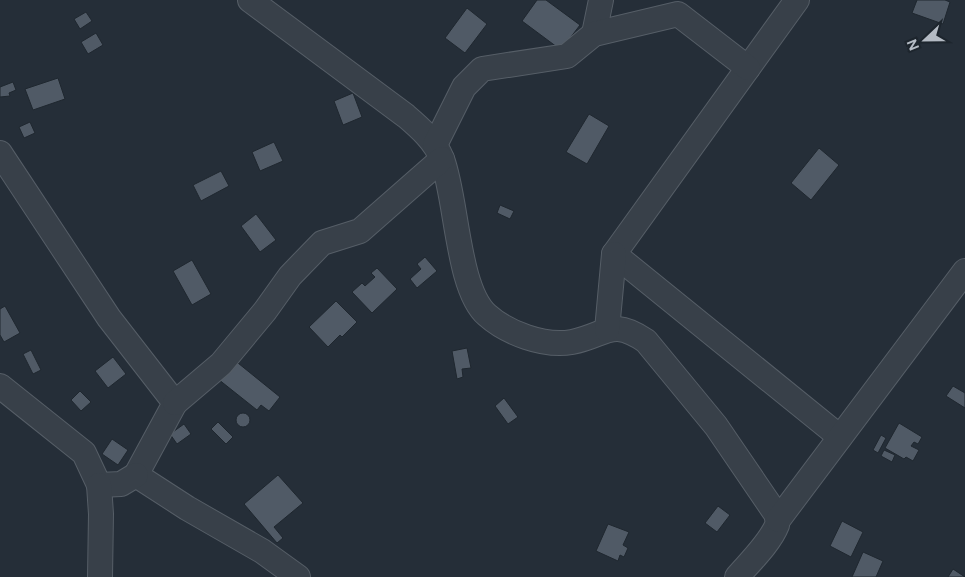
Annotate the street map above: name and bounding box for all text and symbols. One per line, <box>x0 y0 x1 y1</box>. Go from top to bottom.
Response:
north arrow <box>900 15 950 65</box>
text: N <box>904 36 923 53</box>

